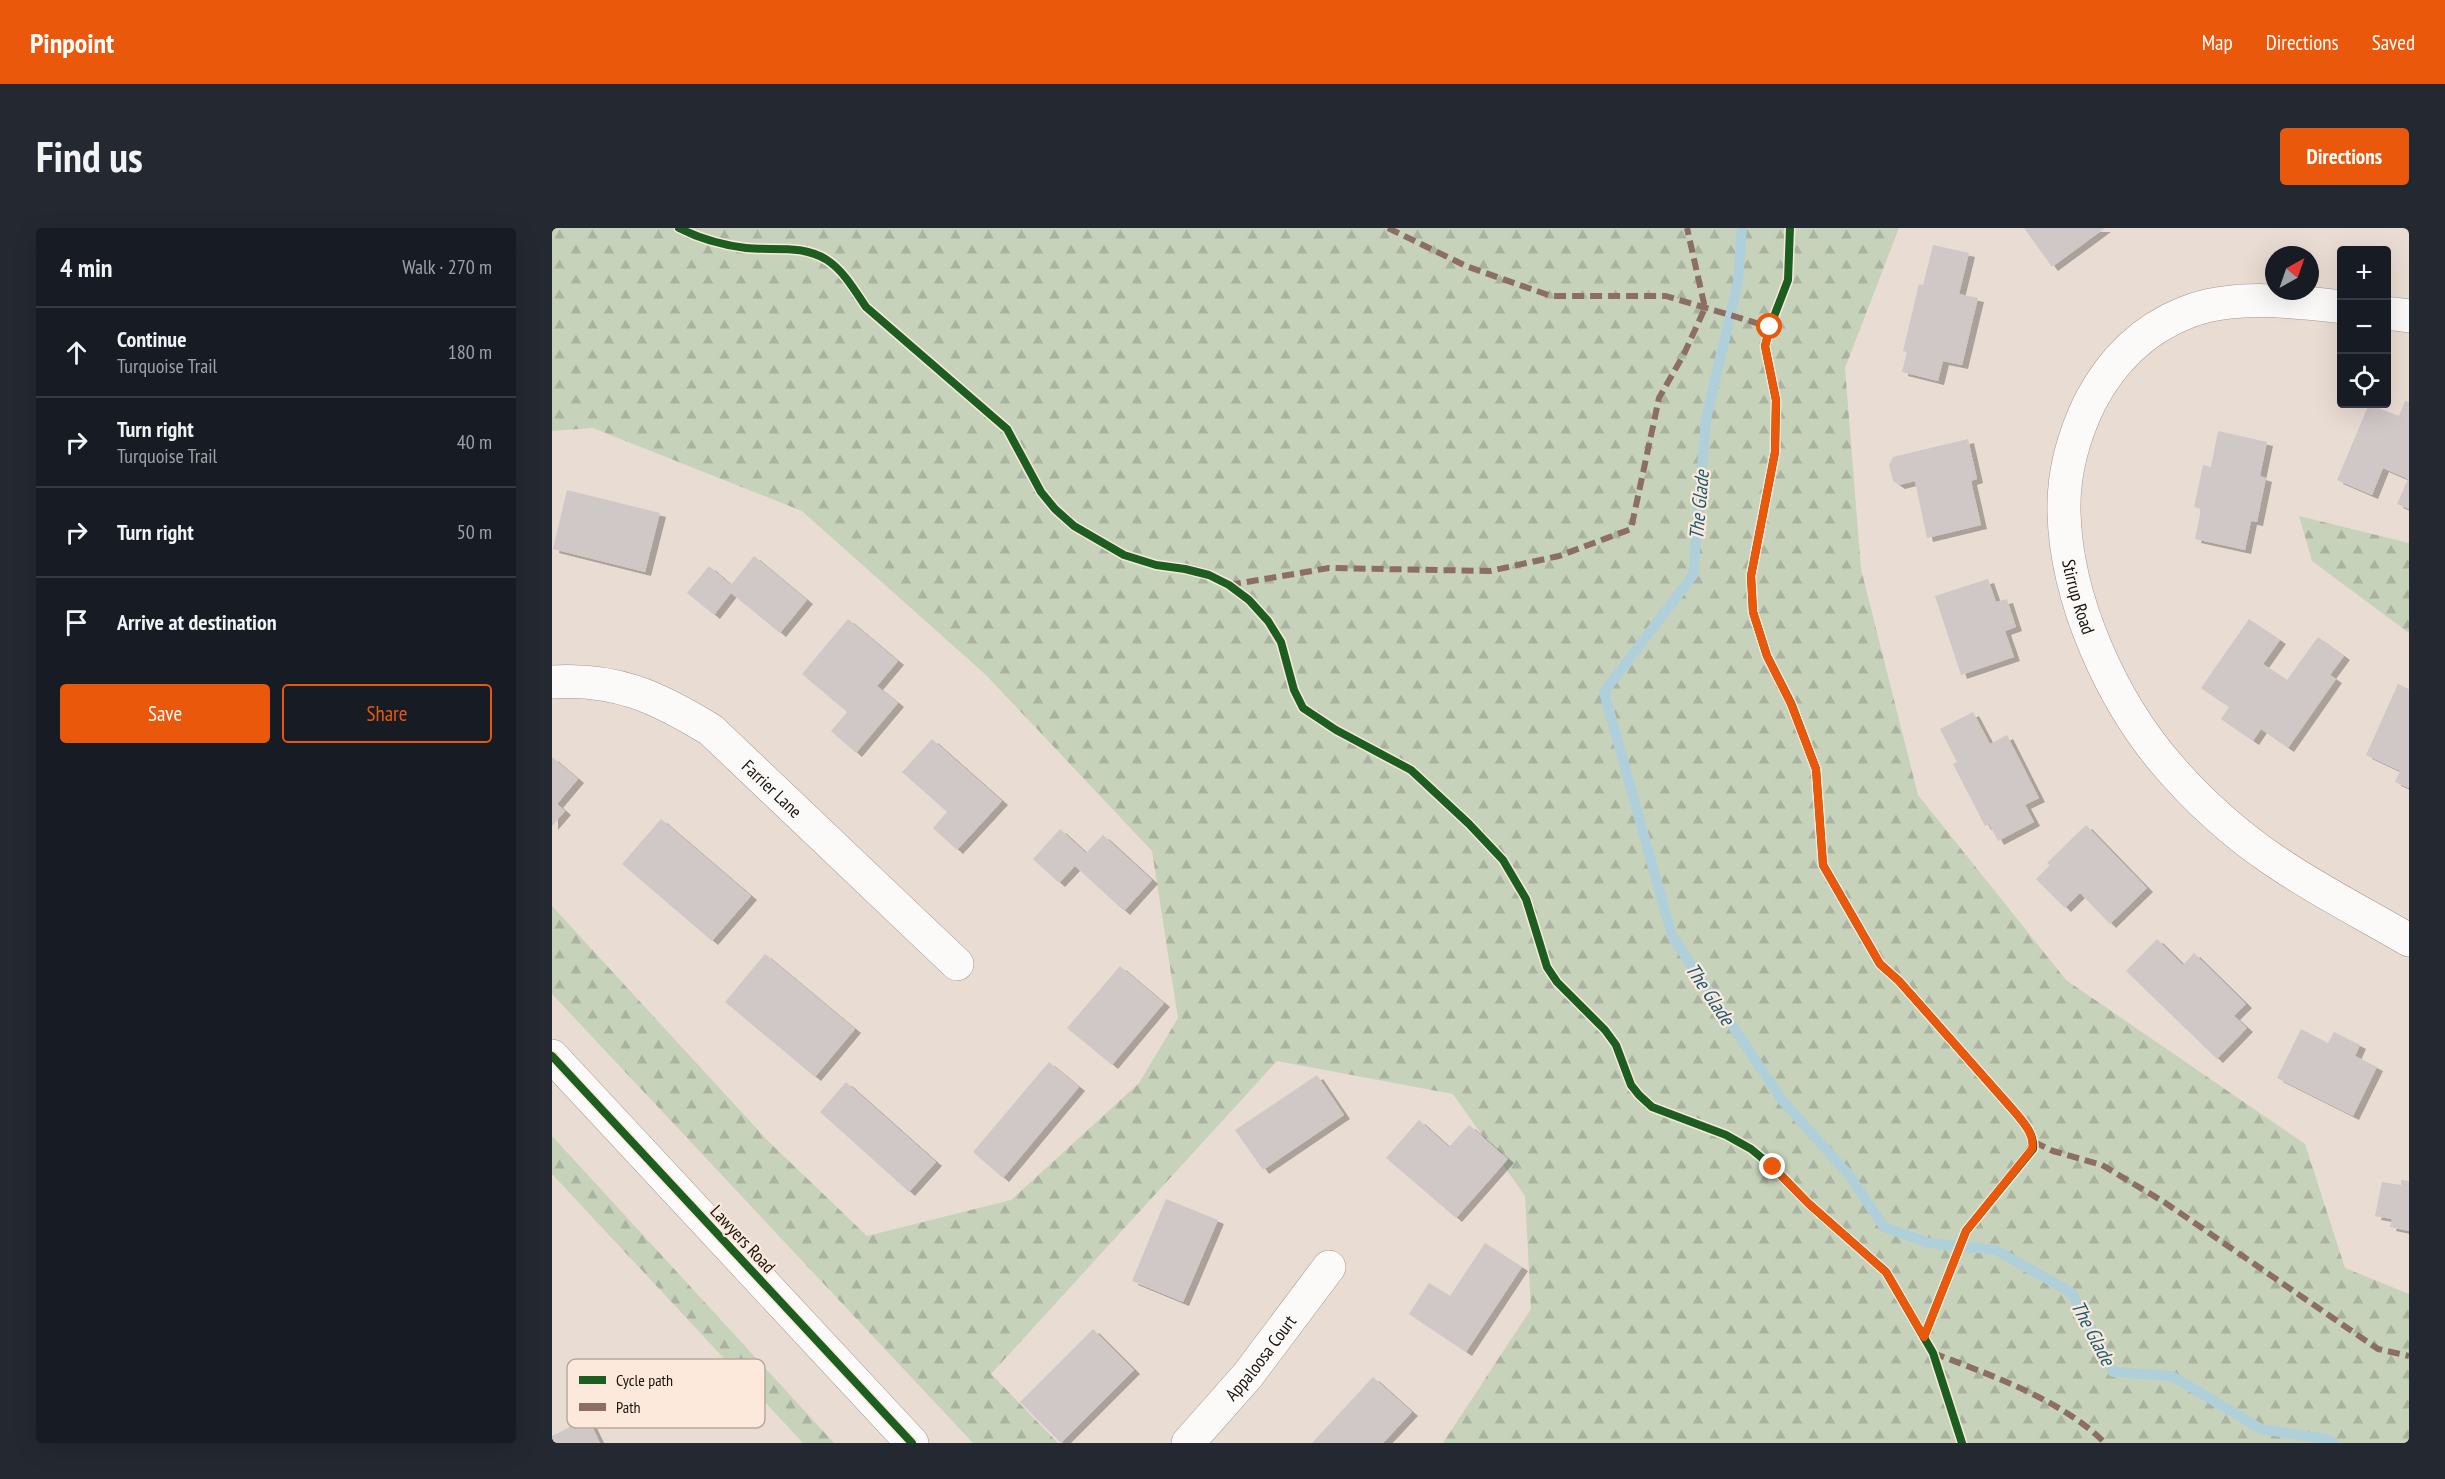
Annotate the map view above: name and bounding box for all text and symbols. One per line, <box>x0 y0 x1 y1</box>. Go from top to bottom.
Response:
text: Pinpoint <box>30 24 114 61</box>
text: Map <box>2202 29 2233 56</box>
text: Directions <box>2266 29 2339 56</box>
text: Saved <box>2372 29 2415 56</box>
button: Directions <box>2280 128 2409 185</box>
text: Find us <box>36 129 143 184</box>
north arrow <box>2265 246 2319 300</box>
map controls <box>2337 246 2391 408</box>
button: + <box>2337 246 2391 300</box>
text: 4 min <box>60 251 113 284</box>
text: Walk · 270 m <box>402 254 492 280</box>
button: − <box>2337 300 2391 354</box>
route start <box>1756 313 1782 339</box>
text: Continue <box>117 325 187 353</box>
icon: ahead <box>60 336 93 369</box>
text: 180 m <box>448 339 492 365</box>
text: Turquoise Trail <box>117 353 217 379</box>
button: locate <box>2337 354 2391 408</box>
text: Turn right <box>117 415 194 443</box>
icon: right <box>60 426 93 459</box>
text: 40 m <box>457 429 492 455</box>
text: Turquoise Trail <box>117 443 217 469</box>
water label: The Glade <box>1683 467 1715 541</box>
icon: right <box>60 516 93 549</box>
text: Turn right <box>117 518 194 546</box>
text: 50 m <box>457 519 492 545</box>
street label: Stirrup Road <box>2058 557 2101 637</box>
icon: arrive <box>60 606 93 639</box>
text: Arrive at destination <box>117 608 277 636</box>
button: Save <box>60 684 270 743</box>
button: Share <box>282 684 492 743</box>
street label: Farrier Lane <box>738 754 807 822</box>
water label: The Glade <box>1680 958 1741 1032</box>
route end <box>1759 1153 1785 1179</box>
street label: Lawyers Road <box>706 1200 780 1278</box>
water label: The Glade <box>2065 1296 2122 1371</box>
street label: Appaloosa Court <box>1220 1310 1301 1405</box>
legend <box>567 1359 765 1428</box>
text: Cycle path <box>616 1370 673 1390</box>
text: Path <box>616 1397 641 1417</box>

